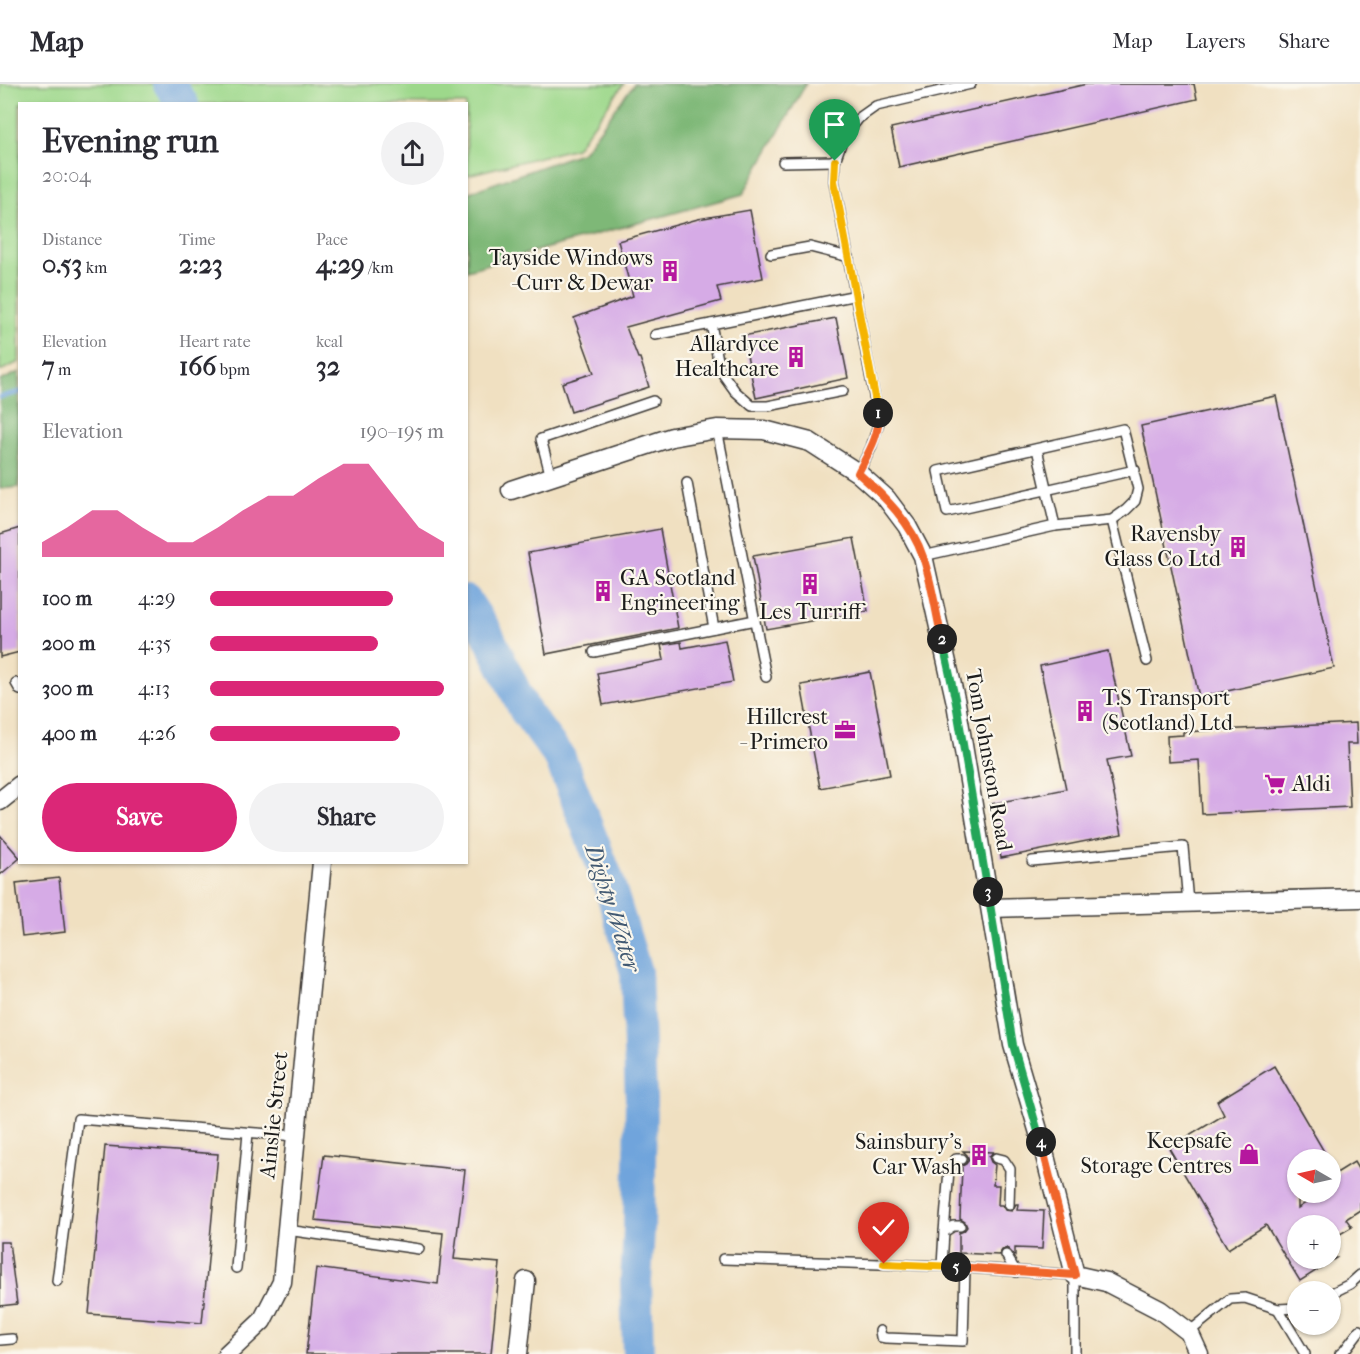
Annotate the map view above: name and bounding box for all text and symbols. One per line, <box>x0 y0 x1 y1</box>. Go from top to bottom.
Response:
text: Map <box>30 25 84 58</box>
text: Map <box>1112 29 1153 53</box>
text: Layers <box>1186 29 1245 53</box>
text: Share <box>1278 29 1330 53</box>
pin <box>809 99 860 161</box>
icon: arrive <box>818 108 851 141</box>
text: Evening run <box>42 122 219 161</box>
button: share <box>381 122 444 185</box>
text: 20:04 <box>42 164 91 187</box>
text: Distance <box>42 230 102 249</box>
text: Time <box>179 230 215 249</box>
text: Pace <box>316 230 348 249</box>
place label: Tayside Windows -Curr & Dewar <box>489 245 654 296</box>
text: 0.53 <box>42 249 82 280</box>
text: 2:23 <box>179 249 223 280</box>
text: 4:29 <box>316 249 365 280</box>
text: km <box>82 258 107 277</box>
text: /km <box>365 258 394 277</box>
building icon: Tayside Windows -Curr & Dewar <box>658 259 682 283</box>
place label: Allardyce Healthcare <box>675 331 779 382</box>
text: Elevation <box>42 332 107 351</box>
text: Heart rate <box>179 332 251 351</box>
text: kcal <box>316 332 343 351</box>
building icon: Allardyce Healthcare <box>784 345 808 369</box>
text: 7 <box>42 351 55 382</box>
text: 166 <box>179 351 216 382</box>
text: 32 <box>316 351 340 382</box>
text: m <box>55 360 71 379</box>
text: bpm <box>216 360 250 379</box>
pin: 1 <box>863 398 893 428</box>
text: 1 <box>875 403 881 422</box>
text: Elevation <box>42 420 123 443</box>
text: 190–195 m <box>359 420 444 443</box>
place label: Ravensby Glass Co Ltd <box>1104 521 1222 572</box>
building icon: Ravensby Glass Co Ltd <box>1226 535 1250 559</box>
place label: GA Scotland Engineering <box>620 565 740 616</box>
building icon: Les Turriff <box>798 572 822 596</box>
building icon: GA Scotland Engineering <box>591 579 615 603</box>
text: 100 m <box>42 587 92 610</box>
text: 4:29 <box>138 587 175 610</box>
place label: Les Turriff <box>759 599 866 625</box>
pin: 2 <box>927 624 957 654</box>
text: 2 <box>938 629 946 648</box>
text: 200 m <box>42 632 95 655</box>
text: 4:35 <box>138 632 172 655</box>
street label: Tom Johnston Road <box>960 667 1018 854</box>
text: 300 m <box>42 677 93 700</box>
text: 4:13 <box>138 677 170 700</box>
place label: T.S Transport (Scotland) Ltd <box>1102 685 1234 736</box>
building icon: T.S Transport (Scotland) Ltd <box>1073 699 1097 723</box>
place label: Hillcrest - Primero <box>739 704 828 755</box>
office icon: Hillcrest - Primero <box>833 718 857 742</box>
text: 400 m <box>42 722 97 745</box>
text: 4:26 <box>138 722 176 745</box>
place label: Aldi <box>1291 771 1331 797</box>
supermarket icon: Aldi <box>1263 772 1287 796</box>
button: Save <box>42 783 237 852</box>
button: Share <box>249 783 444 852</box>
water label: Dighty Water <box>579 839 647 978</box>
pin: 3 <box>973 877 1003 907</box>
text: 3 <box>985 882 991 901</box>
street label: Ainslie Street <box>254 1050 294 1181</box>
pin: 4 <box>1026 1127 1056 1157</box>
place label: Keepsafe Storage Centres <box>1081 1128 1232 1179</box>
place label: Sainsbury's Car Wash <box>855 1129 963 1180</box>
text: 4 <box>1036 1132 1046 1151</box>
shop icon: Keepsafe Storage Centres <box>1237 1142 1261 1166</box>
building icon: Sainsbury's Car Wash <box>967 1143 991 1167</box>
north arrow <box>1287 1149 1341 1203</box>
map controls <box>1287 1149 1341 1335</box>
pin <box>858 1202 909 1264</box>
icon: check <box>867 1211 900 1244</box>
button: + <box>1287 1215 1341 1269</box>
pin: 5 <box>941 1252 971 1282</box>
text: 5 <box>953 1257 959 1276</box>
button: − <box>1287 1281 1341 1335</box>

